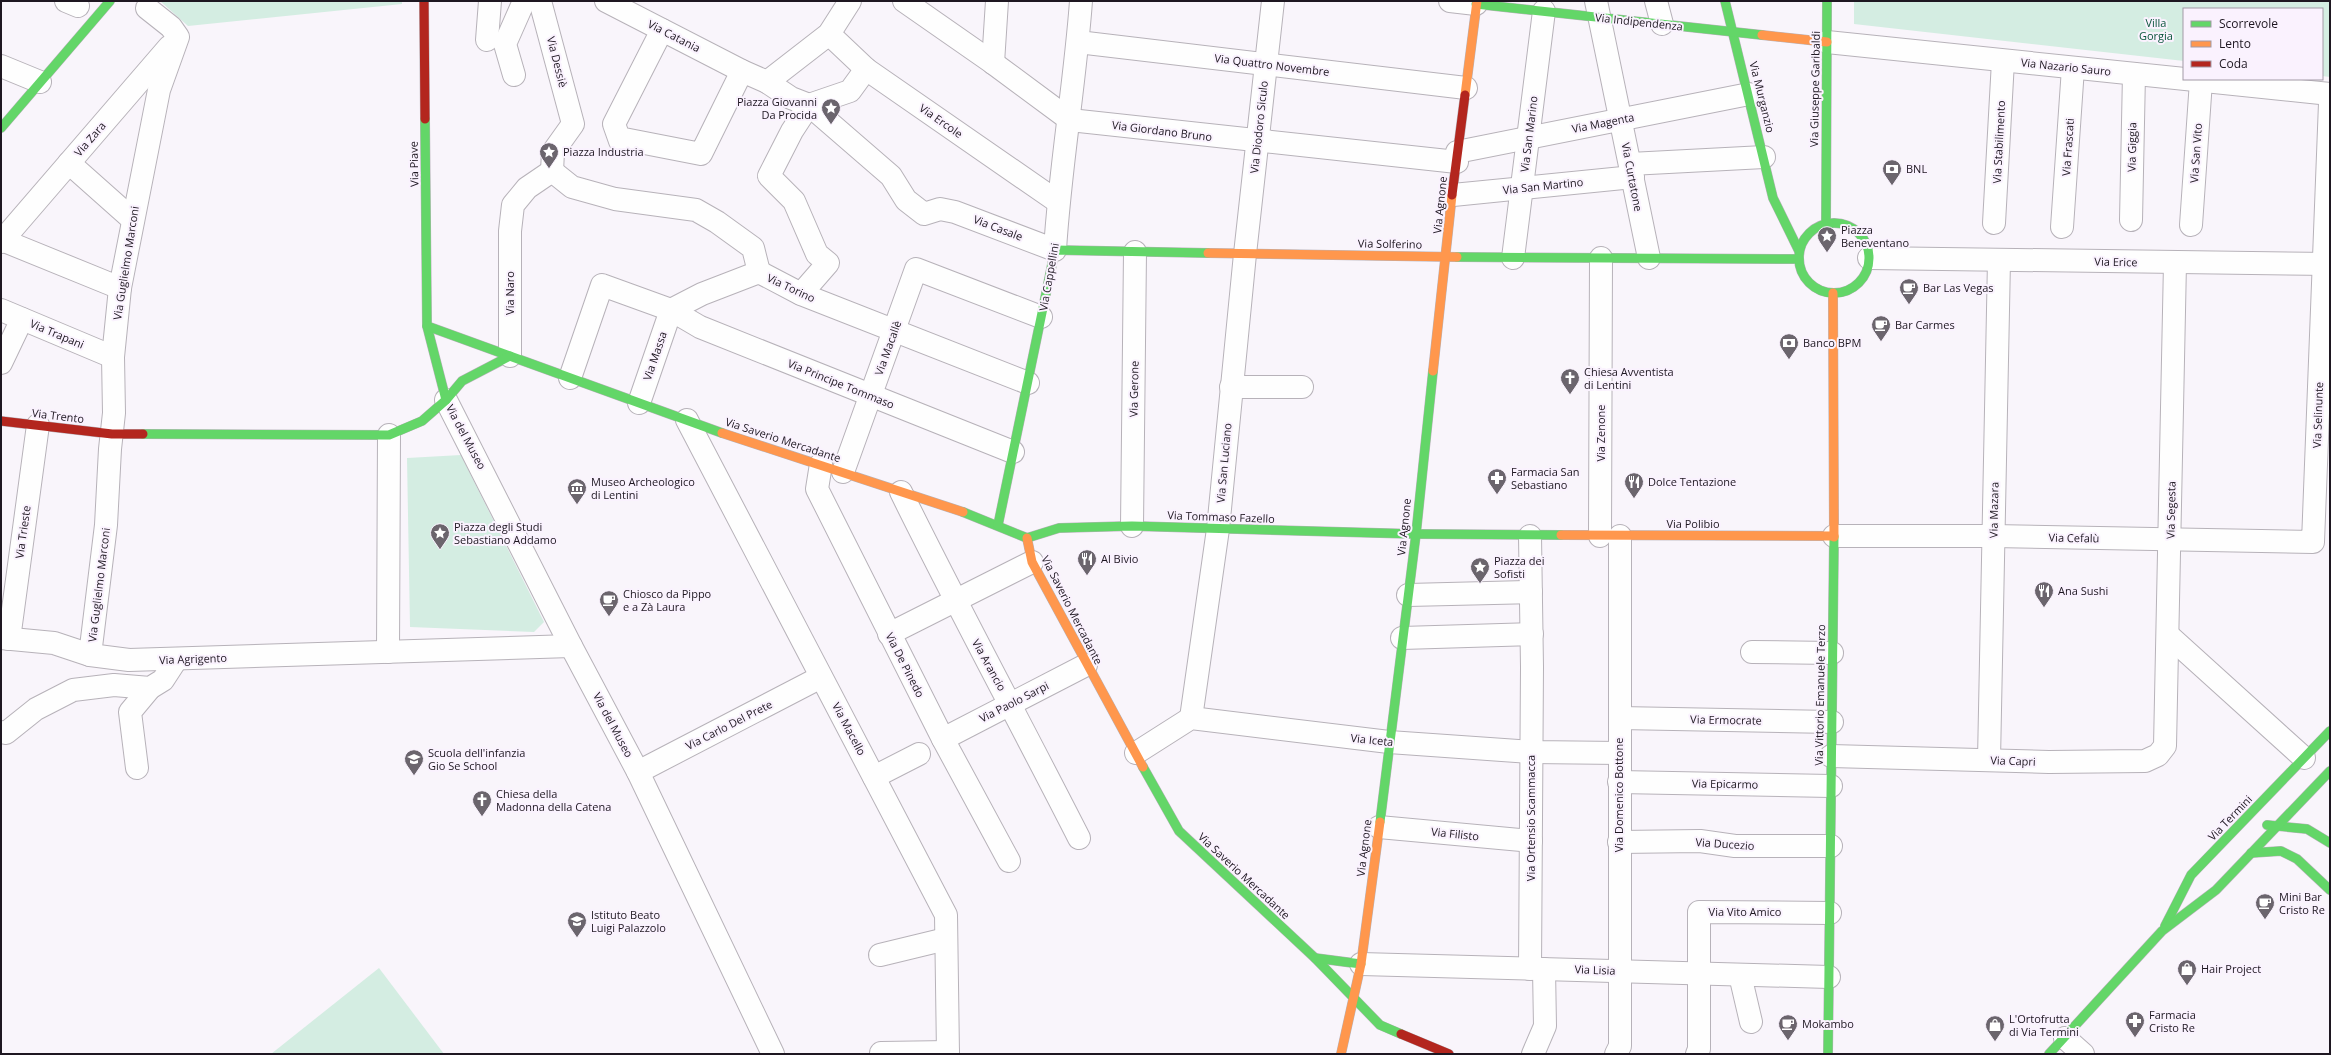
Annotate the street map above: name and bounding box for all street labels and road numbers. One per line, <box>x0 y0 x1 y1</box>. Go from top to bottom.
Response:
street label: Via Indipendenza <box>1594 9 1684 34</box>
street label: Via Catania <box>645 16 703 55</box>
street label: Via Giuseppe Garibaldi <box>1806 31 1823 147</box>
street label: Via Dessiè <box>544 35 571 89</box>
street label: Via Quattro Novembre <box>1214 50 1330 79</box>
street label: Via Nazario Sauro <box>2020 54 2112 79</box>
street label: Via Murganzio <box>1746 60 1779 134</box>
street label: Via Diodoro Siculo <box>1246 79 1271 174</box>
street label: Via San Marino <box>1516 95 1541 173</box>
street label: Via Ercole <box>917 100 966 141</box>
street label: Via Stabilimento <box>1989 100 2008 184</box>
street label: Via Magenta <box>1570 109 1635 136</box>
street label: Via Giordano Bruno <box>1111 117 1213 144</box>
street label: Via Zara <box>70 118 109 159</box>
street label: Via Frascati <box>2058 118 2077 176</box>
street label: Via Giggia <box>2124 122 2139 172</box>
street label: Via San Vito <box>2186 122 2205 183</box>
street label: Via Piave <box>406 141 421 187</box>
street label: Via Curtatone <box>1618 141 1647 213</box>
street label: Via San Martino <box>1502 174 1584 197</box>
street label: Via Agnone <box>1429 176 1450 234</box>
street label: Via Guglielmo Marconi <box>109 205 142 321</box>
street label: Via Casale <box>971 211 1025 244</box>
street label: Via Solferino <box>1358 235 1423 252</box>
street label: Via Cappellini <box>1035 242 1062 312</box>
street label: Via Erice <box>2094 254 2138 269</box>
street label: Via Torino <box>765 270 818 305</box>
street label: Via Naro <box>502 271 517 315</box>
street label: Via Trapani <box>28 315 87 352</box>
street label: Via Macallè <box>871 318 904 377</box>
street label: Via Massa <box>639 329 670 382</box>
street label: Via Principe Tommaso <box>786 355 897 412</box>
street label: Via Gerone <box>1126 361 1141 417</box>
street label: Via Selinunte <box>2309 382 2326 448</box>
street label: Via del Museo <box>443 402 490 472</box>
street label: Via Zenone <box>1593 404 1608 462</box>
street label: Via Trento <box>31 405 85 426</box>
street label: Via Saverio Mercadante <box>724 414 843 465</box>
street label: Via San Luciano <box>1213 422 1234 503</box>
street label: Via Segesta <box>2162 481 2179 539</box>
street label: Via Mazara <box>1986 482 2001 538</box>
street label: Via Agnone <box>1393 498 1414 556</box>
street label: Via Trieste <box>11 505 34 559</box>
street label: Via Tommaso Fazello <box>1167 507 1275 526</box>
street label: Via Polibio <box>1666 516 1720 531</box>
street label: Via Guglielmo Marconi <box>84 527 113 643</box>
street label: Via Cefalù <box>2049 530 2100 545</box>
street label: Via Saverio Mercadante <box>1038 553 1106 667</box>
street label: Via Vittorio Emanuele Terzo <box>1811 624 1828 766</box>
street label: Via De Pinedo <box>883 630 928 700</box>
street label: Via Arancio <box>969 636 1010 694</box>
street label: Via Agrigento <box>159 650 228 667</box>
street label: Via Paolo Sarpi <box>976 678 1051 726</box>
street label: Via del Museo <box>590 690 637 760</box>
street label: Via Carlo Del Prete <box>683 696 775 753</box>
street label: Via Macello <box>829 700 870 758</box>
street label: Via Ermocrate <box>1690 711 1762 728</box>
street label: Via Iceta <box>1350 730 1394 749</box>
street label: Via Domenico Bottone <box>1611 738 1626 852</box>
street label: Via Capri <box>1990 752 2036 769</box>
street label: Via Ortensio Scammacca <box>1523 755 1538 881</box>
street label: Via Epicarmo <box>1692 775 1759 792</box>
street label: Via Termini <box>2204 792 2255 844</box>
street label: Via Agnone <box>1353 818 1374 877</box>
street label: Via Filisto <box>1430 824 1480 844</box>
street label: Via Saverio Mercadante <box>1195 829 1294 922</box>
street label: Via Ducezio <box>1695 834 1755 853</box>
street label: Via Vito Amico <box>1709 904 1782 919</box>
street label: Via Lisia <box>1574 961 1616 978</box>

